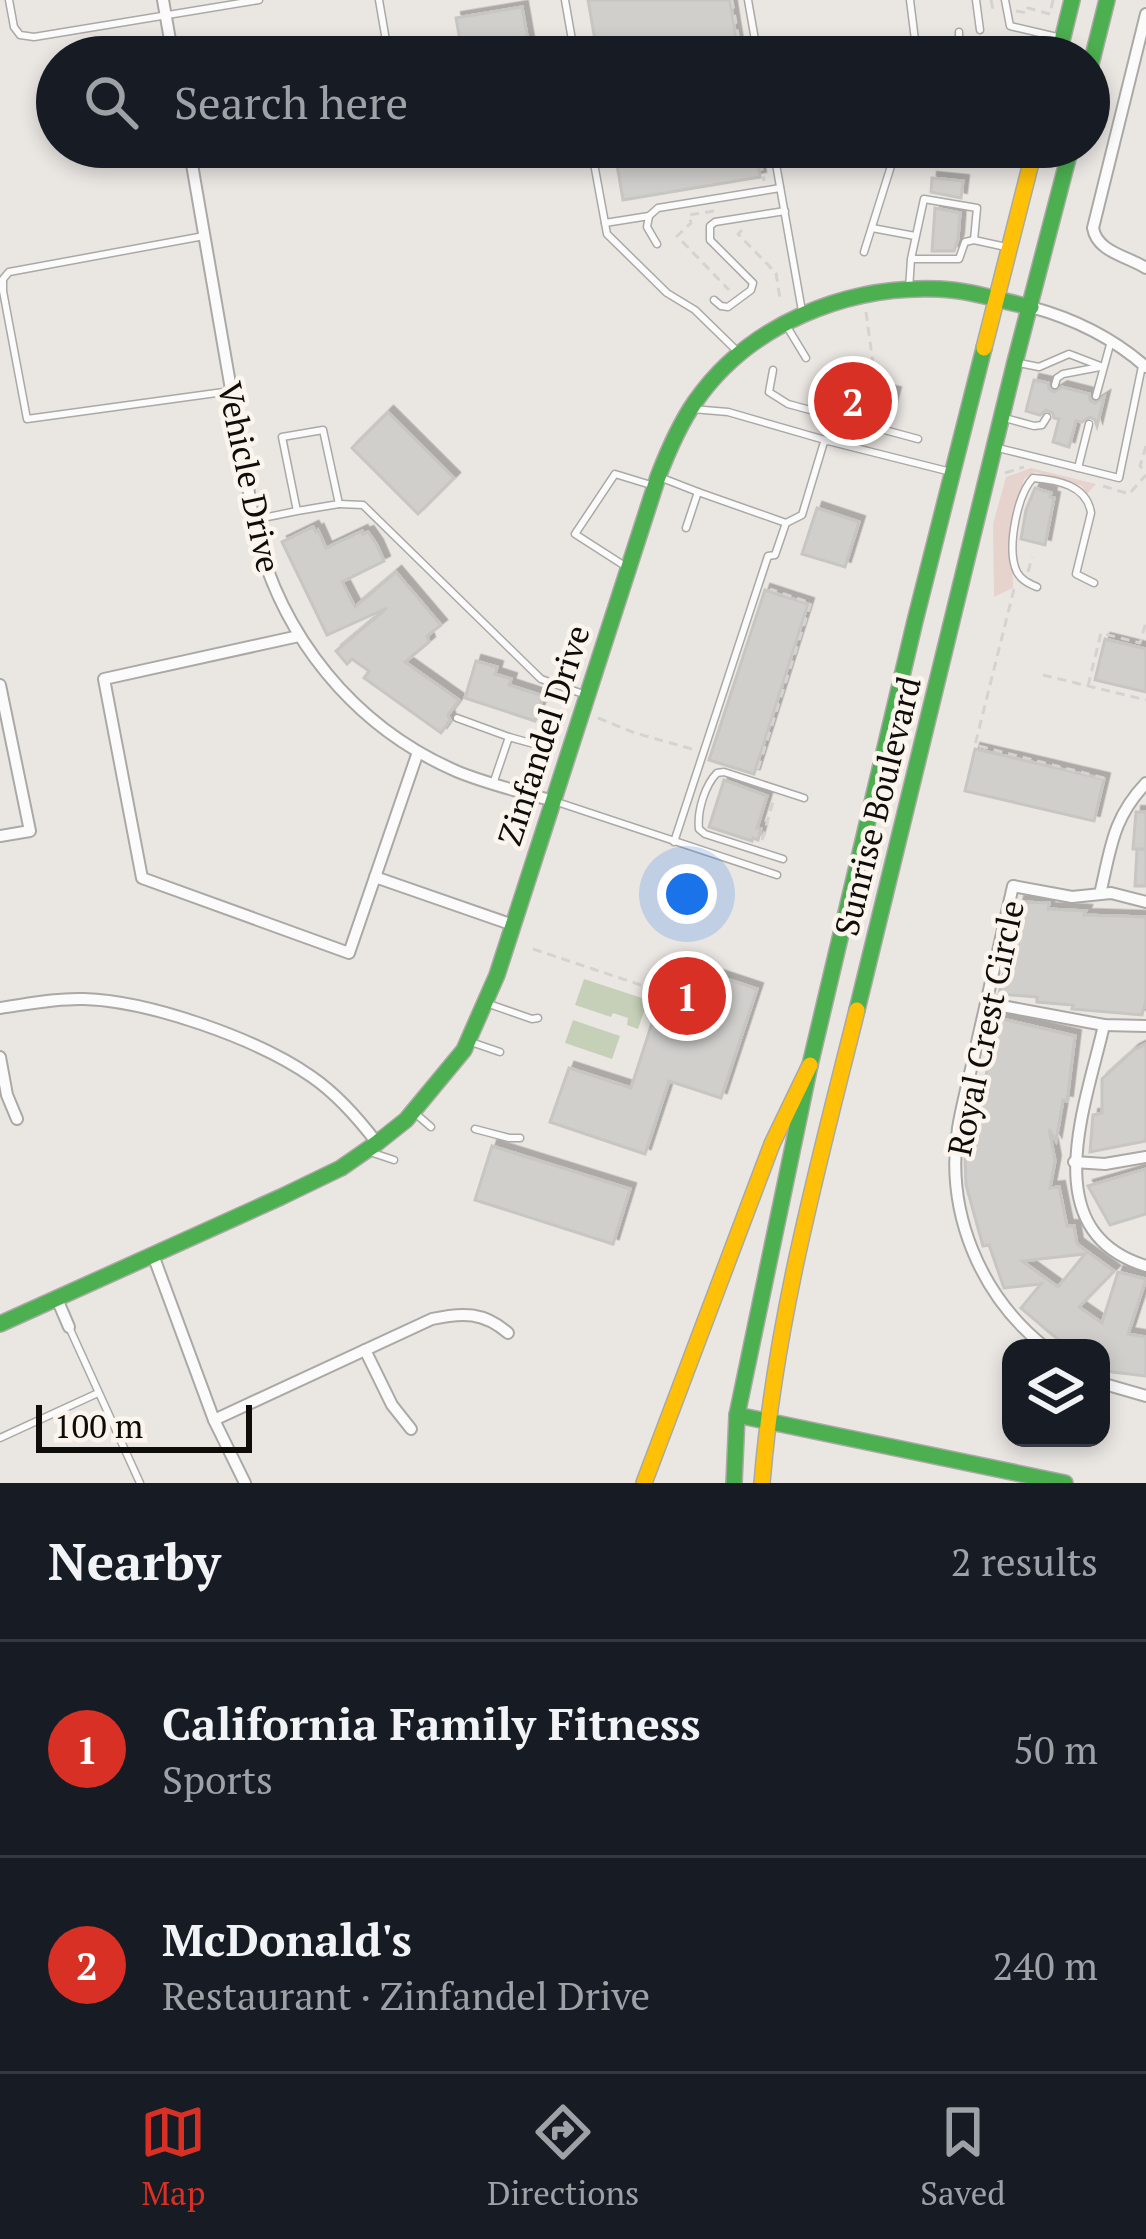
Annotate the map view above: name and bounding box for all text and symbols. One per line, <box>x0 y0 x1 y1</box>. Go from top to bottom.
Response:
search box <box>36 36 1110 168</box>
icon: search <box>78 69 144 135</box>
text: Search here <box>174 72 408 132</box>
pin: 2 <box>814 356 892 446</box>
street label: Vehicle Drive <box>209 378 291 576</box>
street label: Zinfandel Drive <box>487 620 599 850</box>
street label: Sunrise Boulevard <box>824 672 930 940</box>
your location <box>657 864 717 924</box>
street label: Royal Crest Circle <box>937 896 1033 1160</box>
pin: 1 <box>648 951 726 1041</box>
map controls <box>1002 1339 1110 1447</box>
button: layers <box>1002 1339 1110 1447</box>
scale bar <box>36 1399 252 1452</box>
text: 100 m <box>54 1404 143 1447</box>
text: Nearby <box>48 1527 221 1595</box>
text: 2 results <box>951 1535 1098 1587</box>
text: California Family Fitness <box>162 1693 701 1753</box>
text: 1 <box>76 1723 98 1775</box>
text: 50 m <box>1013 1723 1098 1775</box>
text: Sports <box>162 1753 273 1805</box>
text: McDonald's <box>162 1909 412 1969</box>
text: 2 <box>76 1939 98 1991</box>
text: 240 m <box>993 1939 1098 1991</box>
text: Restaurant · Zinfandel Drive <box>162 1969 650 2021</box>
tab: Map <box>140 2099 206 2214</box>
tab: Directions <box>487 2099 639 2214</box>
tab: Saved <box>920 2099 1006 2214</box>

